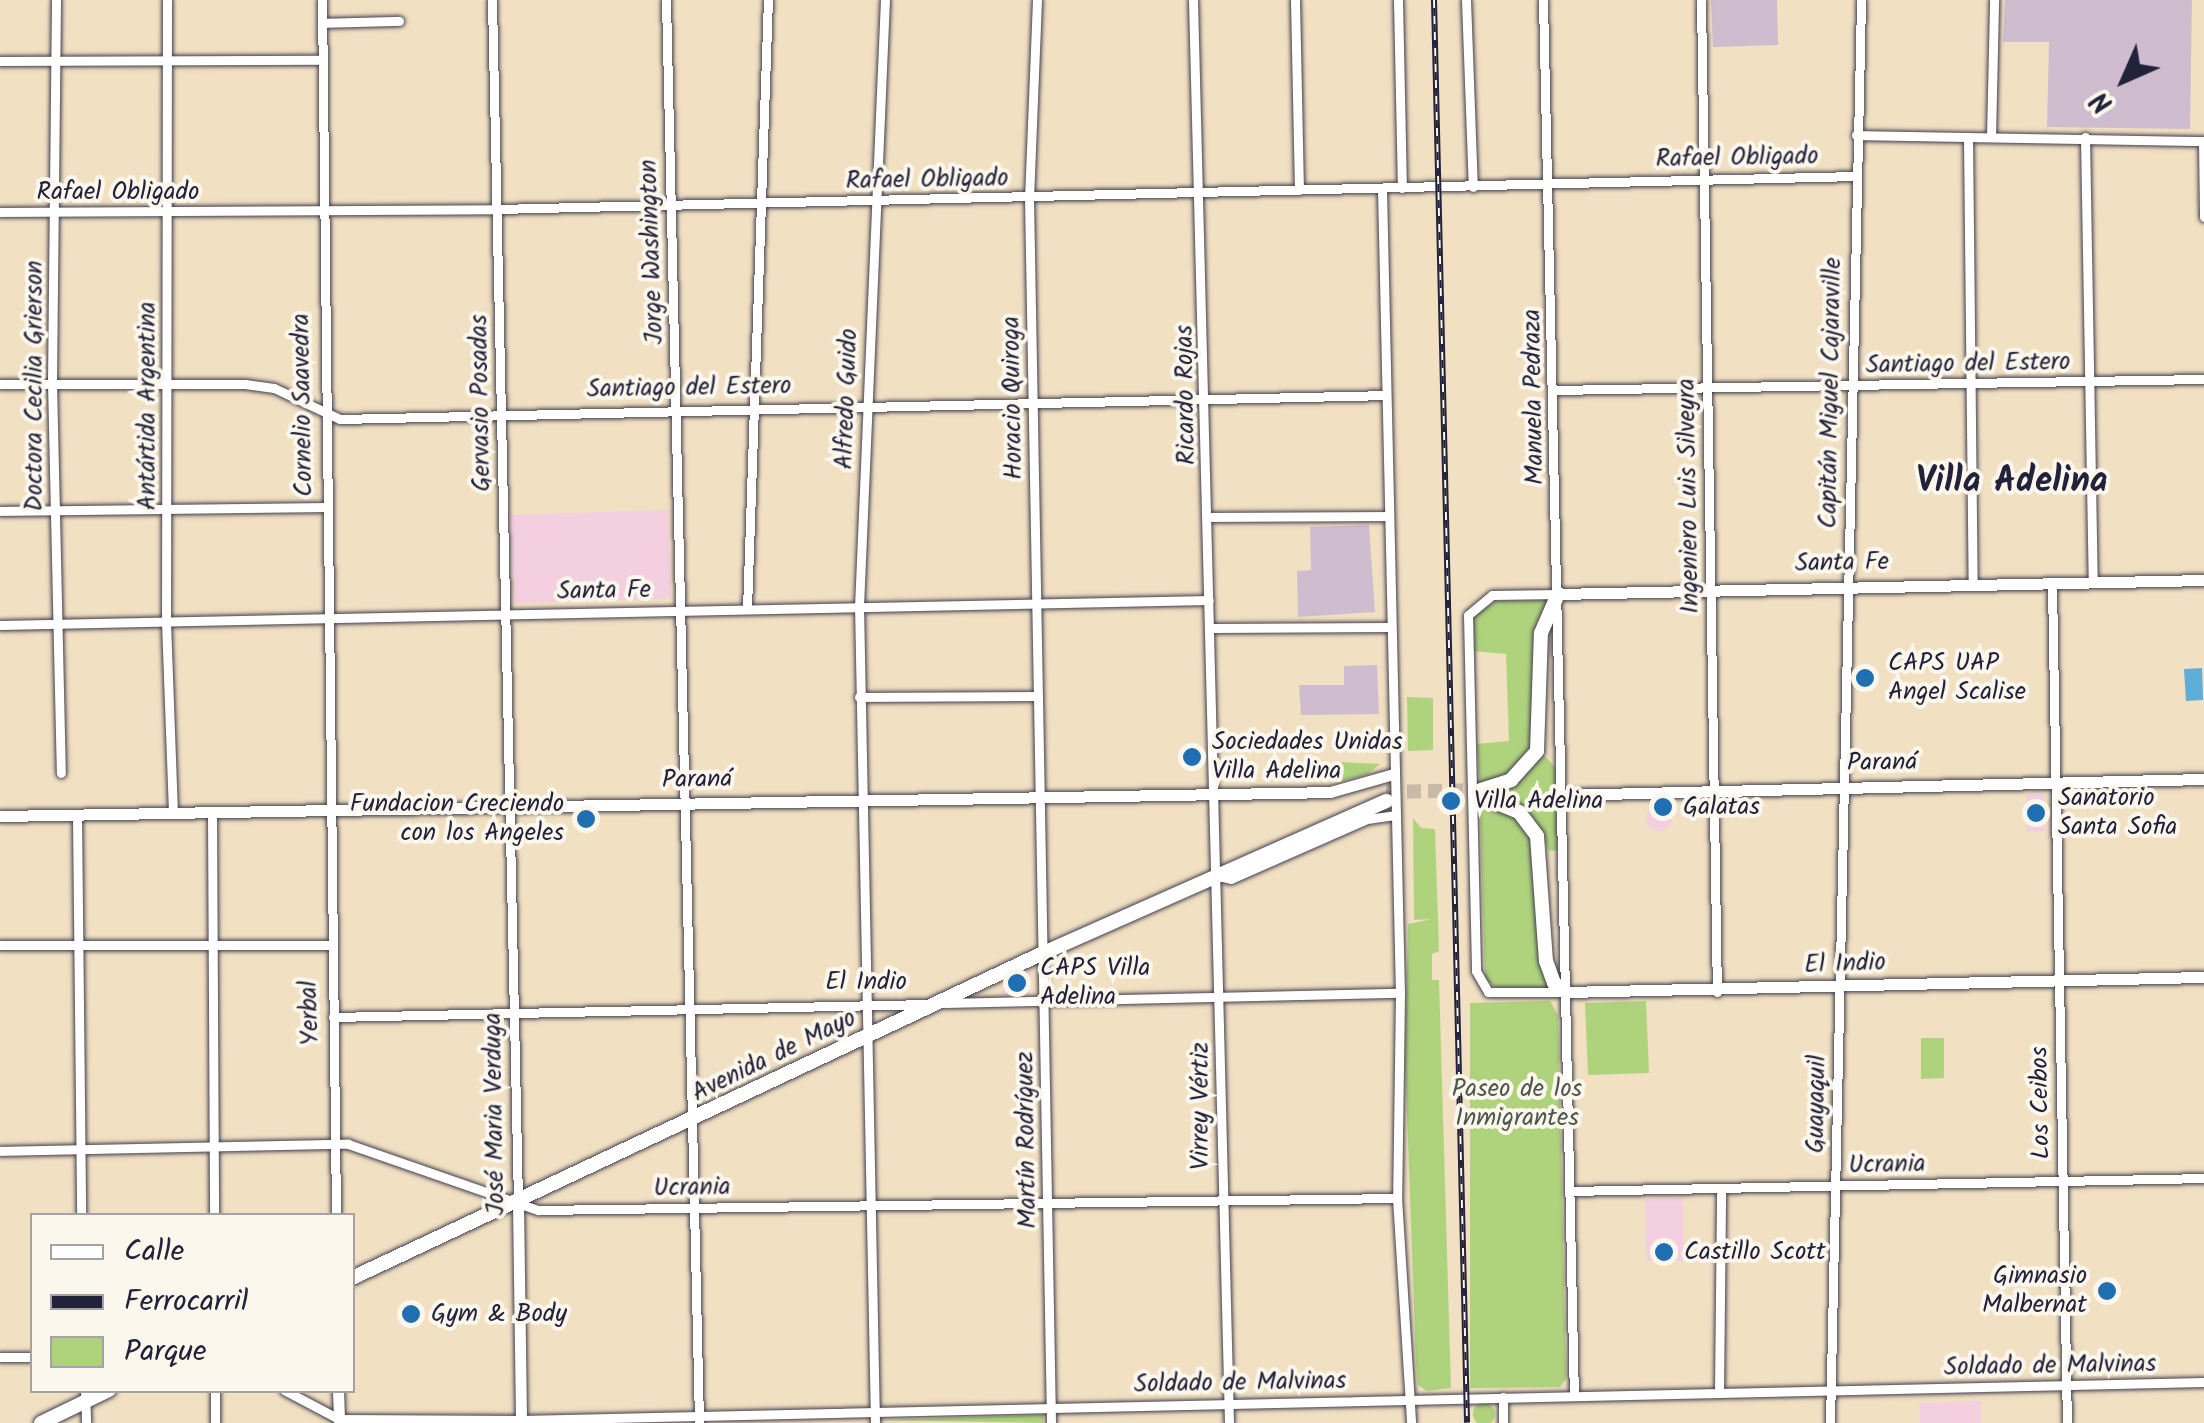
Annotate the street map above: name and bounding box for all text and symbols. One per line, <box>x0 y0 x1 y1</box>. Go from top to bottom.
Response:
north arrow <box>2074 30 2174 130</box>
text: N <box>2080 79 2125 124</box>
street label: Rafael Obligado <box>1655 142 1819 174</box>
street label: Jorge Washington <box>634 159 670 345</box>
street label: Rafael Obligado <box>845 164 1009 196</box>
street label: Rafael Obligado <box>37 177 199 207</box>
street label: Capitán Miguel Cajaraville <box>1814 257 1848 529</box>
street label: Doctora Cecilia Grierson <box>20 260 50 512</box>
street label: Antártida Argentina <box>133 302 163 510</box>
street label: Manuela Pedraza <box>1517 309 1551 485</box>
street label: Cornelio Saavedra <box>286 313 320 497</box>
street label: Gervasio Posadas <box>464 314 498 492</box>
street label: Horacio Quiroga <box>997 316 1029 480</box>
street label: Ricardo Rojas <box>1170 325 1202 465</box>
street label: Alfredo Guido <box>830 328 864 470</box>
street label: Santiago del Estero <box>1865 347 2071 381</box>
street label: Santiago del Estero <box>586 371 792 405</box>
street label: Ingeniero Luis Silveyra <box>1672 378 1706 614</box>
district label: Villa Adelina <box>1916 461 2108 503</box>
street label: Santa Fe <box>1795 547 1889 579</box>
street label: Santa Fe <box>557 575 651 607</box>
place label: CAPS UAP Angel Scalise <box>1888 649 2026 708</box>
marker: CAPS UAP Angel Scalise <box>1852 665 1878 691</box>
place label: Sociedades Unidas Villa Adelina <box>1212 728 1403 787</box>
marker: Sociedades Unidas Villa Adelina <box>1181 746 1203 768</box>
street label: Paraná <box>1847 747 1917 779</box>
street label: Paraná <box>662 764 732 796</box>
place label: Sanatorio Santa Sofia <box>2058 784 2177 843</box>
place label: Villa Adelina <box>1474 786 1603 816</box>
marker: Villa Adelina <box>1438 788 1464 814</box>
place label: Fundacion Creciendo con los Angeles <box>350 790 564 849</box>
place label: Galatas <box>1683 792 1760 822</box>
marker: Galatas <box>1652 796 1674 818</box>
marker: Sanatorio Santa Sofia <box>2023 800 2049 826</box>
marker: Fundacion Creciendo con los Angeles <box>573 806 599 832</box>
street label: El Indio <box>1804 948 1886 980</box>
place label: CAPS Villa Adelina <box>1040 954 1150 1013</box>
street label: El Indio <box>825 967 907 997</box>
marker: CAPS Villa Adelina <box>1004 970 1030 996</box>
street label: Yerbal <box>294 980 326 1046</box>
street label: Avenida de Mayo <box>687 1003 861 1109</box>
street label: José Maria Verduga <box>478 1012 512 1216</box>
street label: Virrey Vértiz <box>1186 1042 1216 1170</box>
street label: Los Ceibos <box>2025 1046 2057 1160</box>
street label: Martín Rodríguez <box>1010 1051 1044 1229</box>
street label: Guayaquil <box>1801 1055 1833 1153</box>
park label: Paseo de los Inmigrantes <box>1452 1075 1582 1134</box>
street label: Ucrania <box>1848 1149 1926 1181</box>
street label: Ucrania <box>653 1172 731 1204</box>
legend <box>30 1213 355 1393</box>
text: Calle <box>124 1228 184 1276</box>
place label: Castillo Scott <box>1684 1237 1826 1267</box>
marker: Castillo Scott <box>1653 1241 1675 1263</box>
place label: Gimnasio Malbernat <box>1982 1262 2087 1321</box>
text: Ferrocarril <box>124 1278 248 1326</box>
marker: Gimnasio Malbernat <box>2096 1280 2118 1302</box>
place label: Gym & Body <box>431 1299 567 1329</box>
marker: Gym & Body <box>400 1303 422 1325</box>
text: Parque <box>124 1328 206 1376</box>
street label: Soldado de Malvinas <box>1944 1349 2156 1383</box>
street label: Soldado de Malvinas <box>1134 1366 1346 1400</box>

